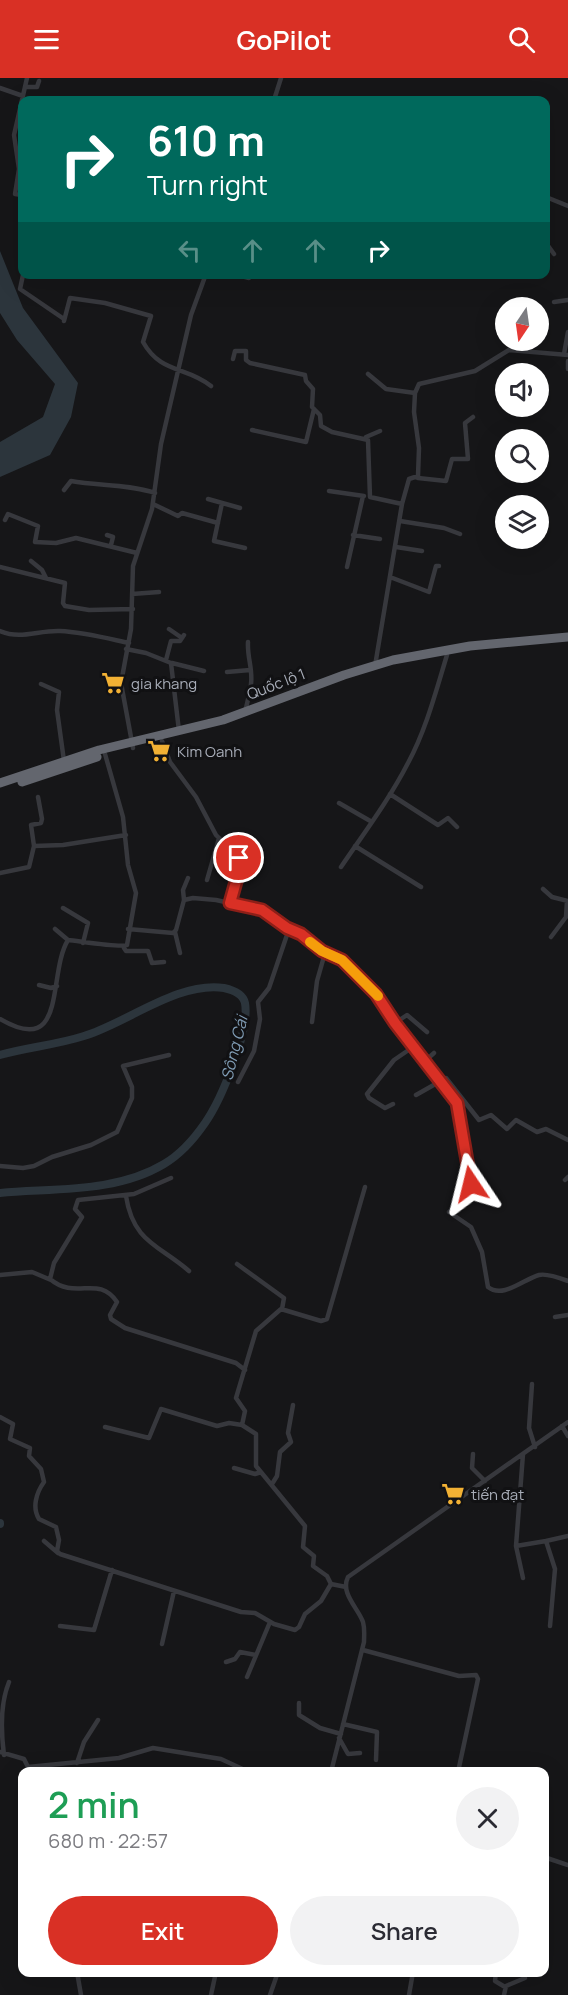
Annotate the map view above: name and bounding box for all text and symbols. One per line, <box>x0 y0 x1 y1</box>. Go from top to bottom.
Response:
text: GoPilot <box>236 21 332 58</box>
icon: menu <box>30 23 63 56</box>
icon: search <box>505 23 538 56</box>
text: 610 m <box>147 111 265 169</box>
icon: right <box>48 120 126 198</box>
text: Turn right <box>147 166 268 203</box>
icon: left <box>173 234 206 267</box>
icon: ahead <box>236 234 269 267</box>
icon: ahead <box>299 234 332 267</box>
icon: right <box>362 234 395 267</box>
north arrow <box>495 297 549 351</box>
map controls <box>495 297 549 549</box>
button: sound <box>495 363 549 417</box>
button: search <box>495 429 549 483</box>
button: layers <box>495 495 549 549</box>
street label: Quốc lộ 1 <box>244 663 308 705</box>
supermarket icon: gia khang <box>100 670 126 696</box>
place label: gia khang <box>131 673 197 694</box>
supermarket icon: Kim Oanh <box>146 738 172 764</box>
place label: Kim Oanh <box>177 741 242 762</box>
pin <box>213 832 264 883</box>
icon: arrive <box>222 841 255 874</box>
water label: Sông Cái <box>215 1011 253 1082</box>
position arrow <box>439 1152 503 1216</box>
supermarket icon: tiến đạt <box>440 1481 466 1507</box>
place label: tiến đạt <box>471 1484 524 1505</box>
text: 2 min <box>48 1780 140 1829</box>
button: close <box>456 1787 519 1850</box>
text: 680 m · 22:57 <box>48 1827 168 1854</box>
button: Exit <box>48 1896 278 1965</box>
button: Share <box>290 1896 519 1965</box>

